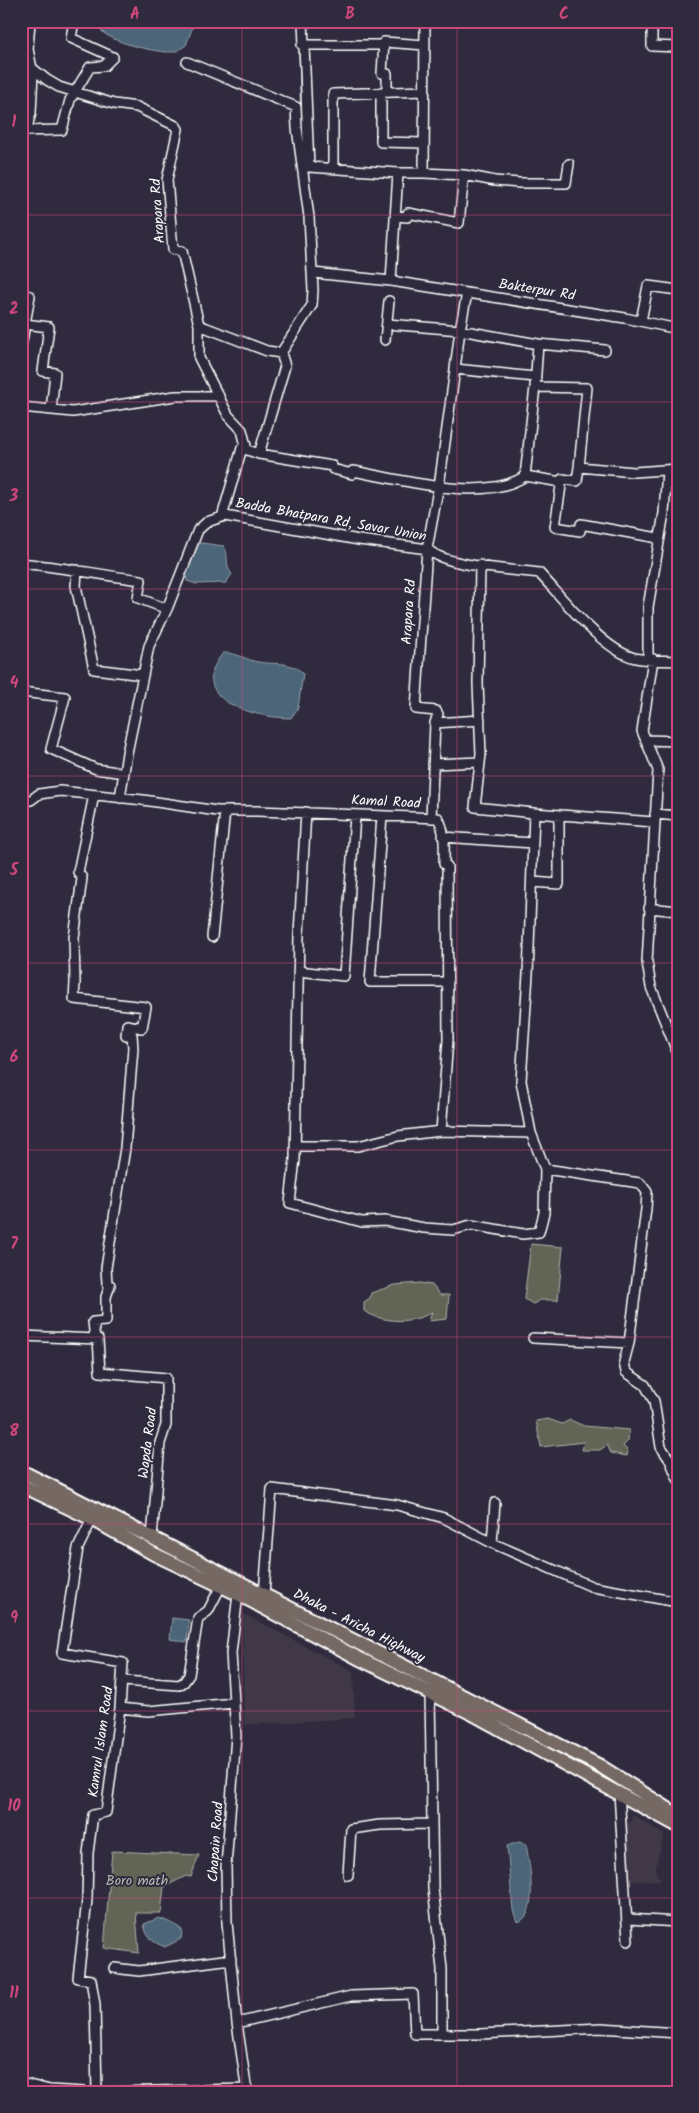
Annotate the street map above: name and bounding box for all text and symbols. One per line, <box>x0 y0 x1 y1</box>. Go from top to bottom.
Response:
text: A <box>130 2 140 27</box>
text: B <box>345 2 355 27</box>
text: C <box>559 2 569 27</box>
text: 1 <box>12 110 17 135</box>
street label: Arapara Rd <box>145 177 171 244</box>
street label: Bakterpur Rd <box>497 273 578 307</box>
text: 2 <box>9 297 19 322</box>
text: 3 <box>9 484 19 509</box>
street label: Badda Bhatpara Rd, Savar Union <box>234 492 428 548</box>
street label: Arapara Rd <box>396 578 422 645</box>
text: 4 <box>10 671 19 696</box>
street label: Kamal Road <box>351 789 422 815</box>
text: 5 <box>9 858 20 883</box>
text: 6 <box>10 1045 19 1070</box>
text: 7 <box>10 1232 18 1257</box>
street label: Wapda Road <box>133 1405 163 1480</box>
text: 8 <box>9 1419 19 1444</box>
street label: Dhaka - Aricha Highway <box>289 1583 429 1669</box>
text: 9 <box>10 1606 18 1631</box>
street label: Kamrul Islam Road <box>82 1684 120 1799</box>
text: 10 <box>7 1794 21 1819</box>
street label: Chapain Road <box>202 1800 230 1883</box>
park label: Boro math <box>106 1870 168 1892</box>
text: 11 <box>9 1981 19 2006</box>

